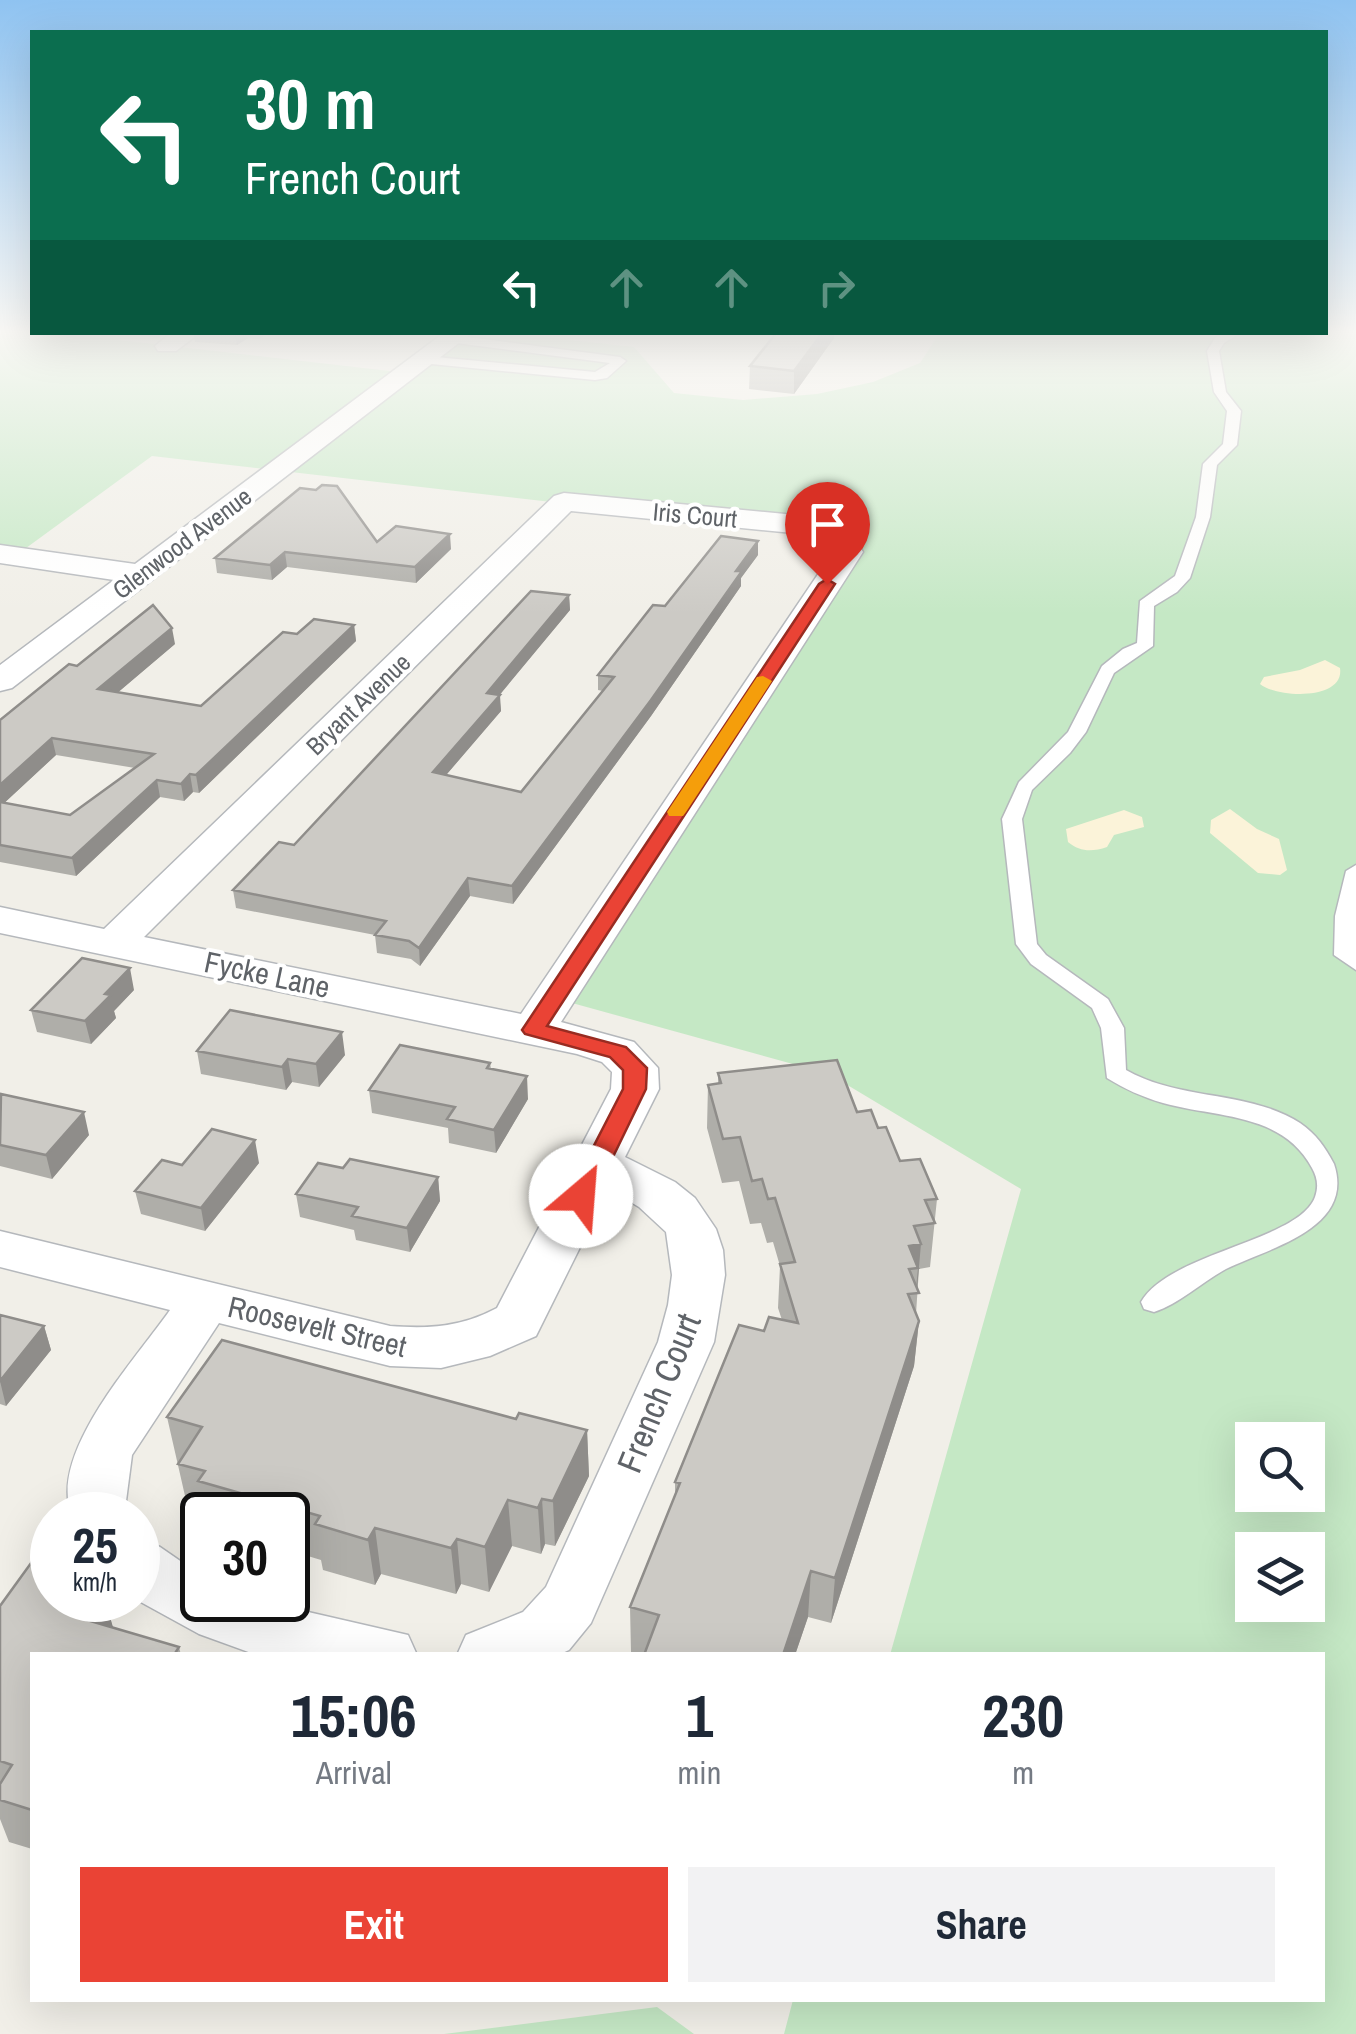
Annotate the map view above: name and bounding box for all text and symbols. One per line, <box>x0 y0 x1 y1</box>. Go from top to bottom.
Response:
text: 30 m <box>245 57 376 151</box>
icon: left <box>80 70 210 200</box>
text: French Court <box>245 147 460 208</box>
icon: left <box>494 260 549 315</box>
icon: ahead <box>599 260 654 315</box>
icon: ahead <box>704 260 759 315</box>
icon: right <box>809 260 864 315</box>
street label: Glenwood Avenue <box>105 479 259 607</box>
pin <box>785 482 870 585</box>
street label: Iris Court <box>652 494 739 536</box>
icon: arrive <box>800 497 855 552</box>
street label: Bryant Avenue <box>298 646 418 762</box>
street label: Fycke Lane <box>201 941 334 1007</box>
position arrow <box>529 1144 633 1248</box>
street label: Roosevelt Street <box>224 1286 410 1366</box>
street label: French Court <box>605 1306 712 1479</box>
map controls <box>1235 1422 1325 1622</box>
button: search <box>1235 1422 1325 1512</box>
speed limit sign: 30 <box>180 1492 310 1622</box>
text: 25 <box>72 1511 118 1579</box>
button: layers <box>1235 1532 1325 1622</box>
text: km/h <box>73 1565 117 1599</box>
text: 15:06 <box>291 1675 417 1756</box>
text: 1 <box>686 1675 713 1756</box>
text: 230 <box>982 1675 1064 1756</box>
text: Arrival <box>316 1751 392 1794</box>
text: min <box>677 1751 721 1794</box>
text: m <box>1012 1751 1034 1794</box>
button: Exit <box>80 1867 668 1982</box>
button: Share <box>688 1867 1275 1982</box>

